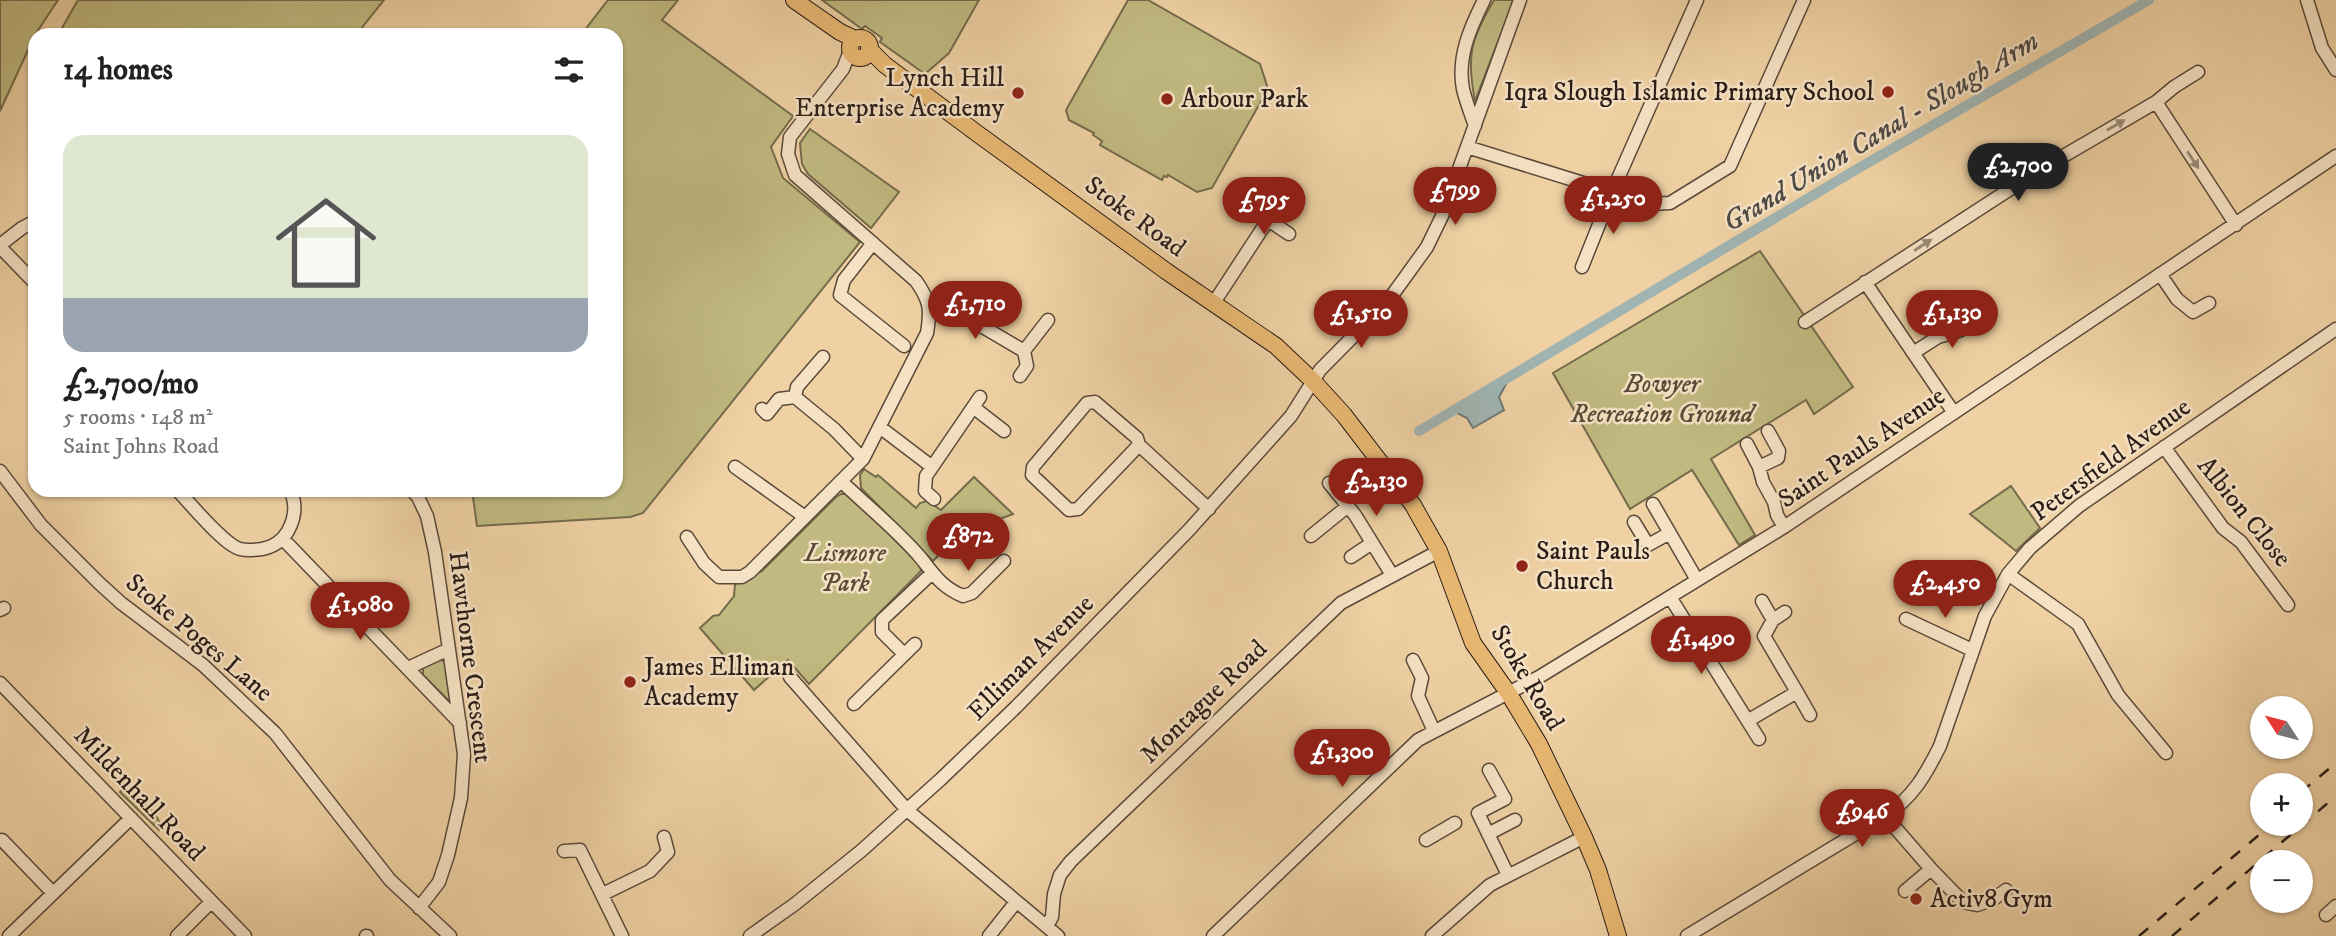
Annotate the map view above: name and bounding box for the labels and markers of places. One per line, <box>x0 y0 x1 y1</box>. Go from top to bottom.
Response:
place label: Lynch Hill Enterprise Academy <box>795 62 1005 125</box>
place label: Iqra Slough Islamic Primary School <box>1504 76 1874 109</box>
place label: Arbour Park <box>1181 83 1309 116</box>
marker: Iqra Slough Islamic Primary School <box>1880 84 1896 100</box>
marker: Lynch Hill Enterprise Academy <box>1010 85 1026 101</box>
marker: Arbour Park <box>1159 91 1175 107</box>
pin: £2,700 <box>1961 144 2075 203</box>
pin: £799 <box>1414 168 1496 227</box>
pin: £1,250 <box>1556 176 1670 236</box>
pin: £795 <box>1223 177 1305 237</box>
pin: £1,710 <box>918 282 1032 341</box>
pin: £1,510 <box>1304 290 1418 350</box>
pin: £1,130 <box>1895 290 2009 350</box>
pin: £2,130 <box>1319 458 1433 518</box>
pin: £872 <box>927 514 1009 573</box>
place label: Saint Pauls Church <box>1536 535 1650 598</box>
marker: Saint Pauls Church <box>1514 558 1530 574</box>
pin: £2,450 <box>1888 560 2002 620</box>
pin: £1,080 <box>303 582 417 642</box>
pin: £1,490 <box>1644 616 1758 676</box>
place label: James Elliman Academy <box>642 651 795 714</box>
marker: James Elliman Academy <box>622 674 638 690</box>
pin: £1,300 <box>1285 730 1399 789</box>
pin: £946 <box>1821 790 1903 849</box>
place label: Activ8 Gym <box>1930 883 2053 916</box>
marker: Activ8 Gym <box>1908 891 1924 907</box>

